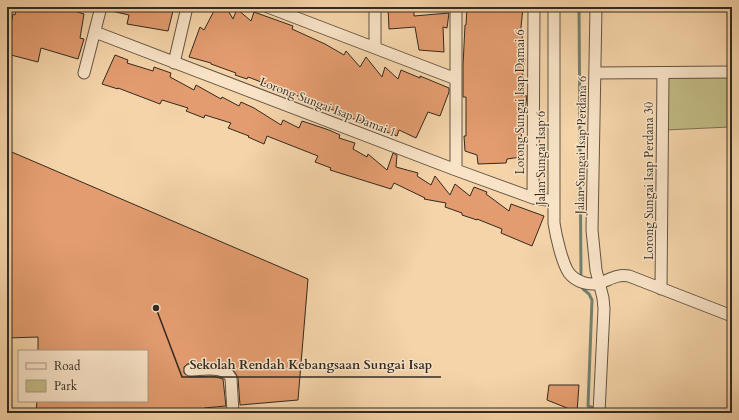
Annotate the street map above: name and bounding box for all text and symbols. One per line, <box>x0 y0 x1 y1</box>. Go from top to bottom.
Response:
street label: Lorong Sungai Isap Damai 6 <box>512 29 528 175</box>
street label: Lorong Sungai Isap Damai 1 <box>257 74 399 140</box>
street label: Jalan Sungai Isap Perdana 6 <box>572 76 590 216</box>
street label: Lorong Sungai Isap Perdana 30 <box>641 102 657 260</box>
street label: Jalan Sungai Isap 6 <box>533 111 549 207</box>
legend <box>18 350 148 402</box>
callout: Sekolah Rendah Kebangsaan Sungai Isap <box>182 352 441 377</box>
text: Sekolah Rendah Kebangsaan Sungai Isap <box>190 356 432 374</box>
text: Road <box>54 358 81 374</box>
text: Park <box>54 378 78 394</box>

